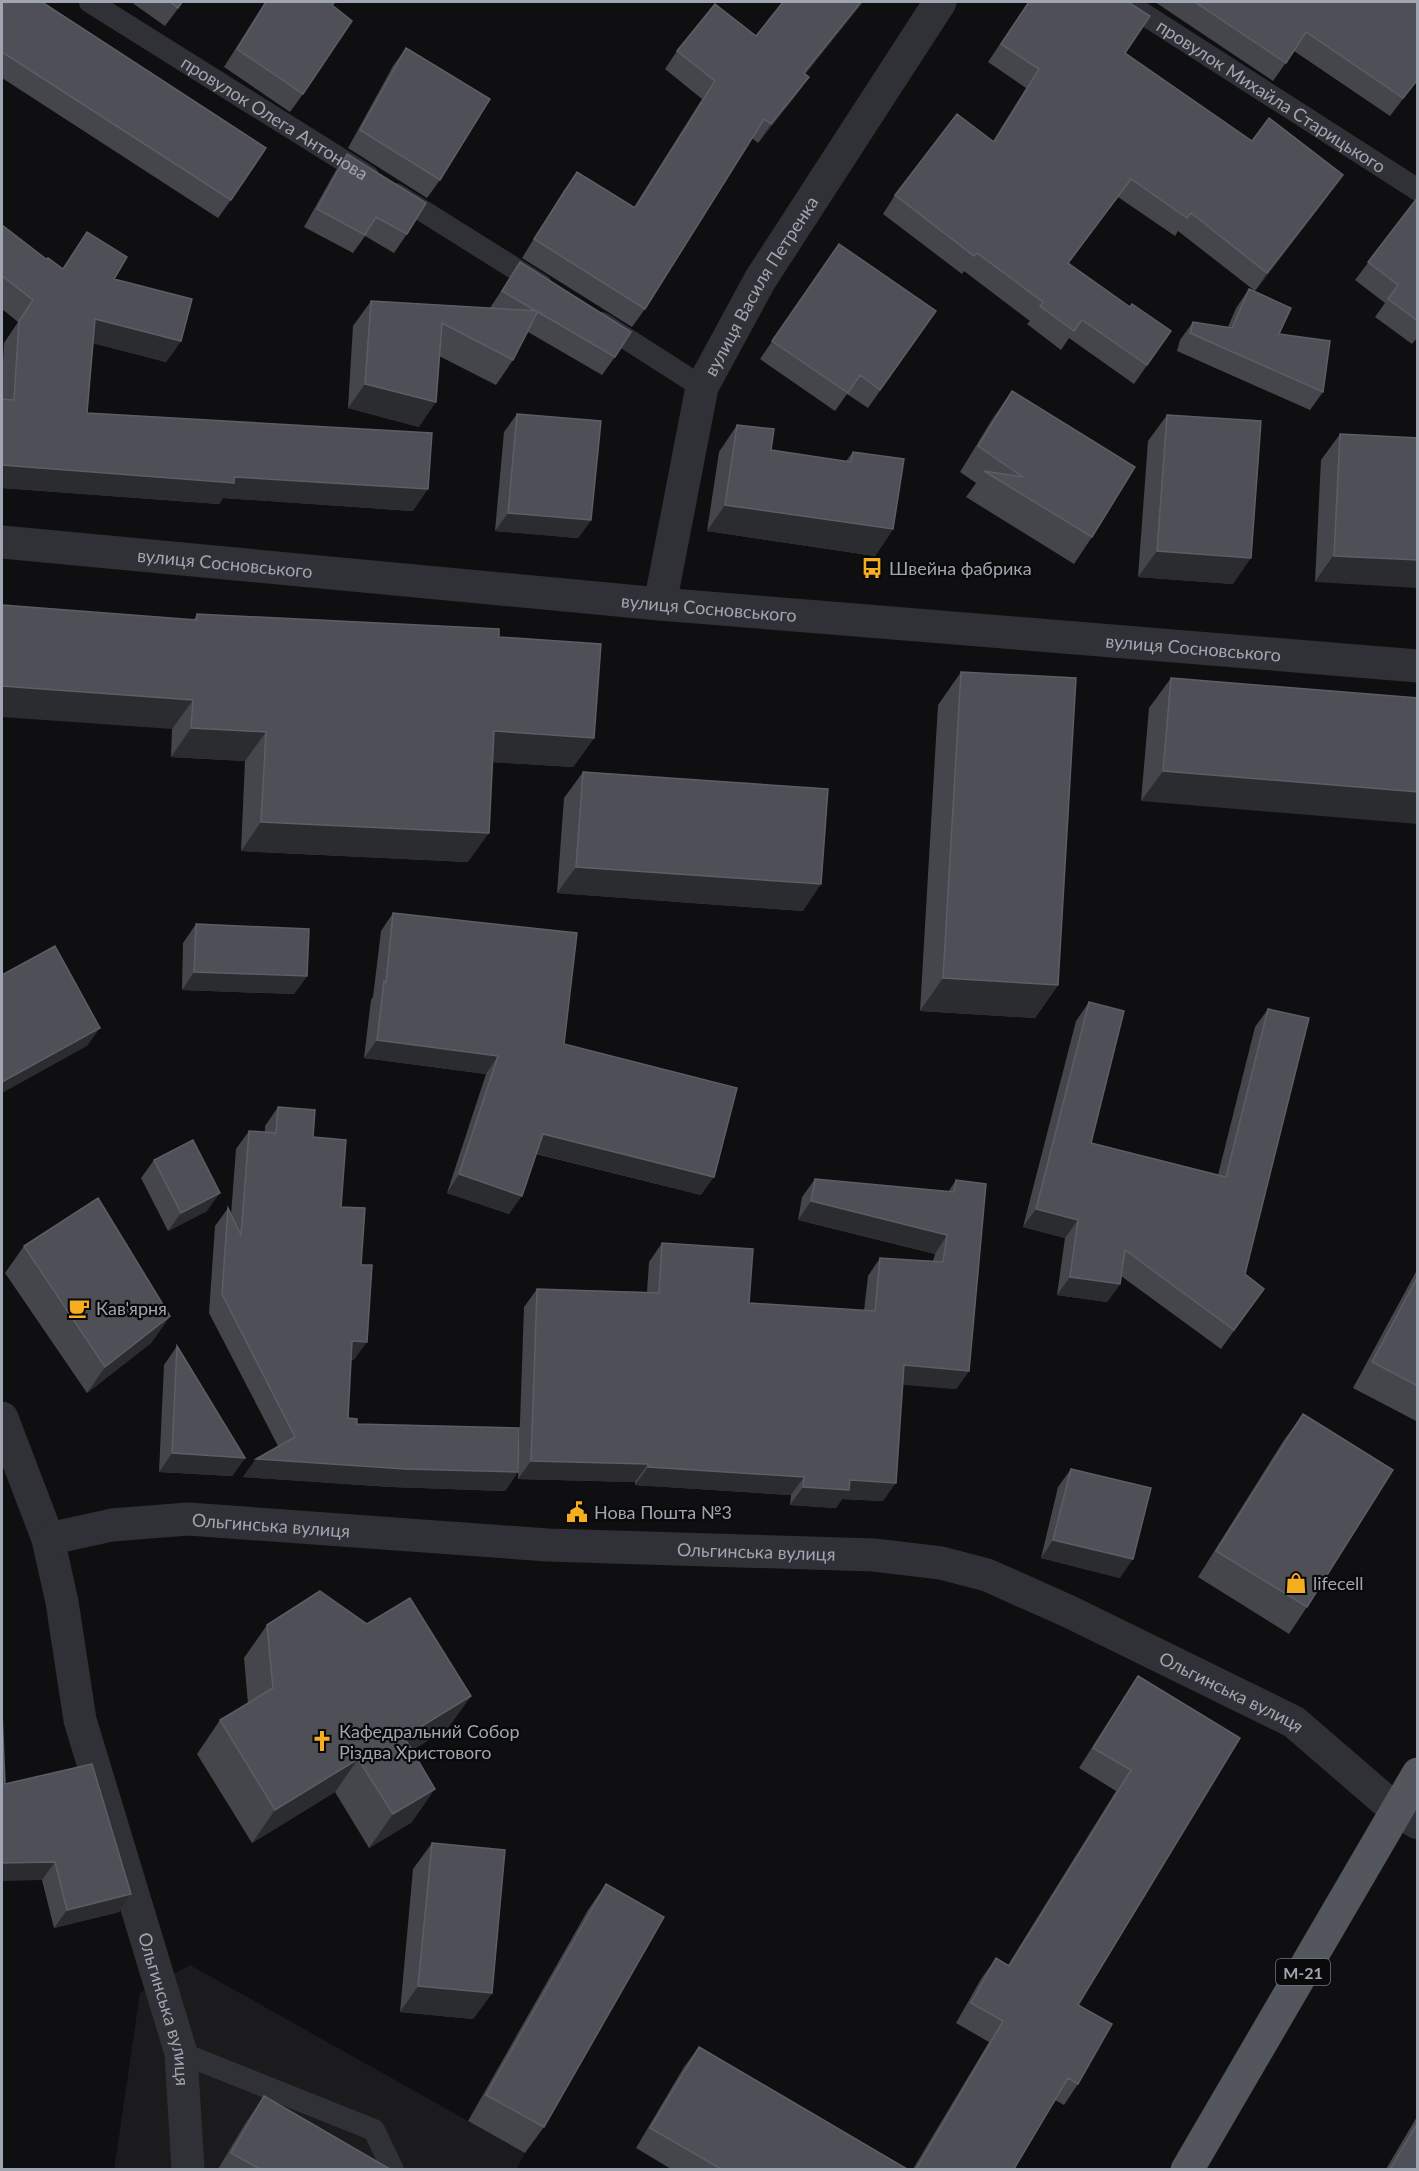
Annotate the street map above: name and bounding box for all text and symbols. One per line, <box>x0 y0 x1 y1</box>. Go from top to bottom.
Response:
street label: провулок Михайла Старицького <box>1153 14 1390 177</box>
street label: провулок Олега Антонова <box>177 51 372 184</box>
street label: вулиця Василя Петренка <box>699 192 822 380</box>
street label: вулиця Сосновського <box>136 544 314 582</box>
bus stop icon: Швейна фабрика <box>860 556 884 580</box>
place label: Швейна фабрика <box>889 557 1032 579</box>
street label: вулиця Сосновського <box>620 589 798 626</box>
street label: вулиця Сосновського <box>1105 629 1282 666</box>
cafe icon: Кав'ярня <box>67 1296 91 1320</box>
place label: Кав'ярня <box>96 1297 167 1319</box>
public building icon: Нова Пошта №3 <box>565 1500 589 1524</box>
place label: Нова Пошта №3 <box>594 1501 732 1523</box>
street label: Ольгинська вулиця <box>191 1508 351 1542</box>
street label: Ольгинська вулиця <box>677 1538 836 1565</box>
shop icon: lifecell <box>1284 1571 1308 1595</box>
place label: lifecell <box>1313 1572 1364 1594</box>
street label: Ольгинська вулиця <box>1156 1647 1309 1737</box>
place label: Кафедральний Собор Різдва Христового <box>339 1720 520 1763</box>
church icon: Кафедральний Собор Різдва Христового <box>310 1729 334 1753</box>
street label: Ольгинська вулиця <box>134 1930 194 2087</box>
road number: М-21 <box>1276 1959 1330 1985</box>

